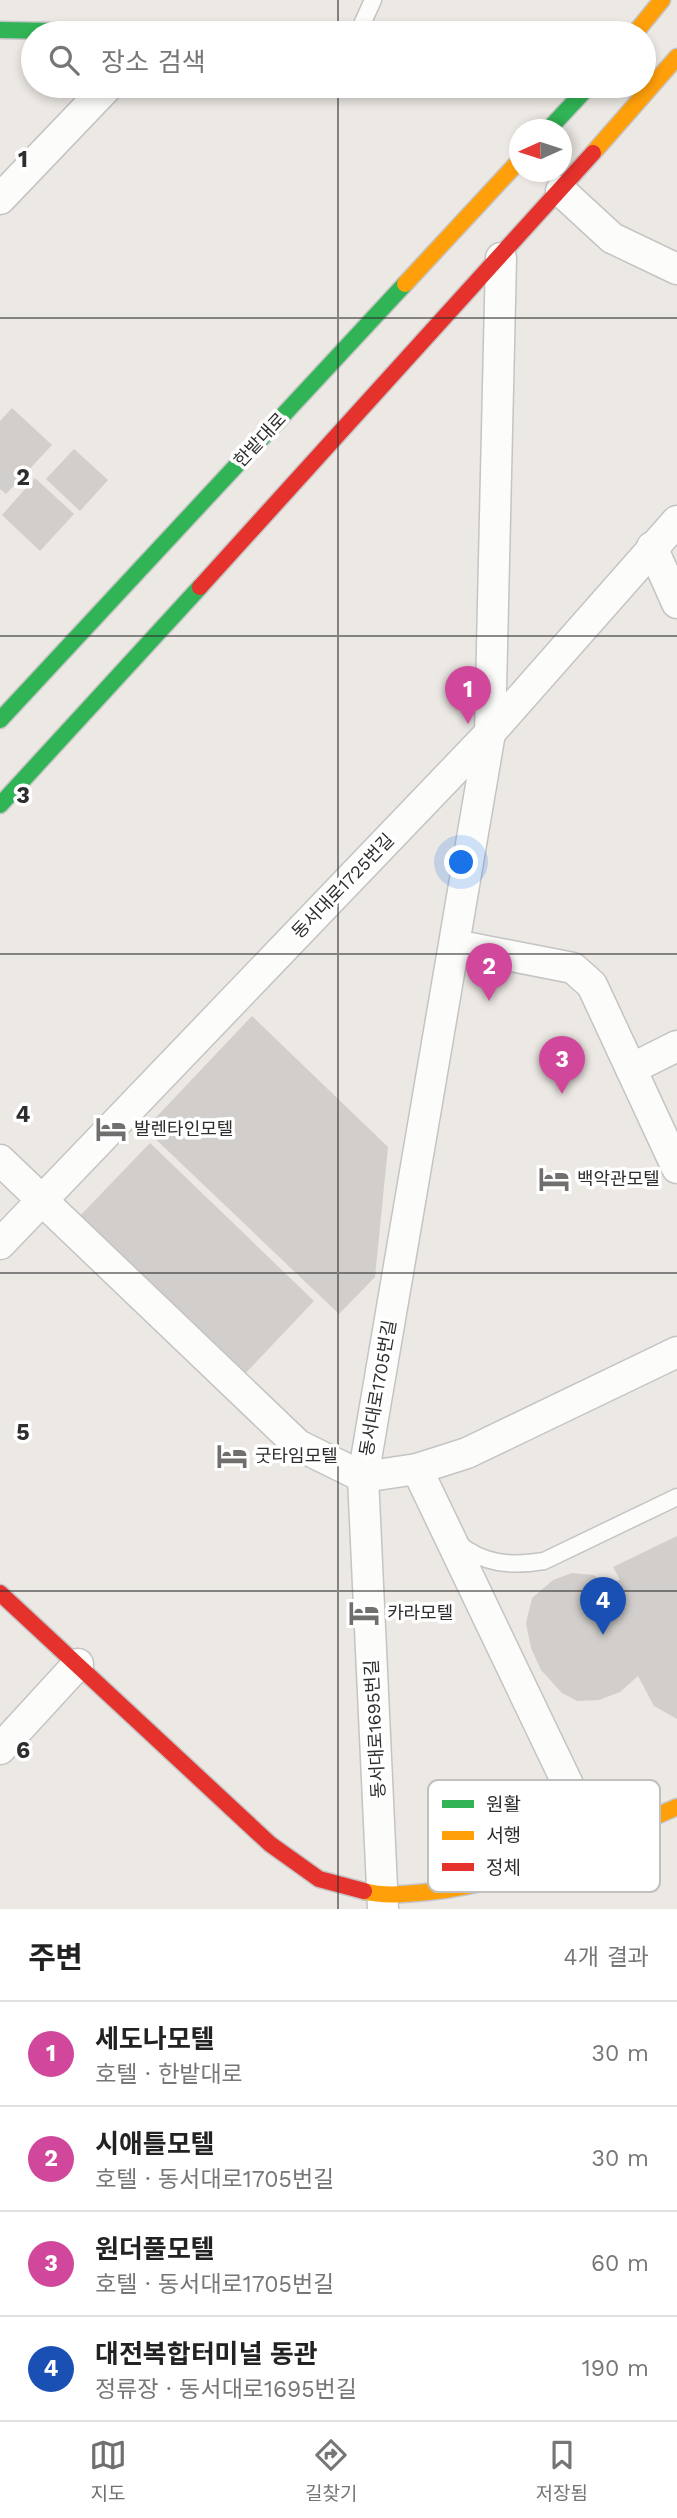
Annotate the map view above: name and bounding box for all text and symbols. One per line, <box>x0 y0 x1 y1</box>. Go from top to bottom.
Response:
search box <box>21 21 656 98</box>
icon: search <box>45 41 83 79</box>
text: 장소 검색 <box>101 47 206 77</box>
north arrow <box>509 119 572 182</box>
text: 1 <box>18 146 28 173</box>
street label: 한밭대로 <box>229 408 290 471</box>
text: 2 <box>16 464 30 491</box>
pin: 1 <box>445 666 491 724</box>
text: 3 <box>16 782 30 809</box>
street label: 동서대로1725번길 <box>287 829 398 942</box>
your location <box>444 845 478 879</box>
pin: 2 <box>466 943 512 1001</box>
pin: 3 <box>539 1036 585 1094</box>
text: 4 <box>16 1101 31 1128</box>
hotel icon: 발렌타인모텔 <box>94 1112 128 1146</box>
place label: 발렌타인모텔 <box>134 1118 233 1139</box>
hotel icon: 백악관모텔 <box>537 1162 571 1196</box>
place label: 백악관모텔 <box>577 1168 660 1189</box>
street label: 동서대로1705번길 <box>355 1318 400 1458</box>
text: 5 <box>16 1419 30 1446</box>
hotel icon: 굿타임모텔 <box>215 1439 249 1473</box>
place label: 굿타임모텔 <box>255 1445 338 1466</box>
pin: 4 <box>580 1577 626 1635</box>
hotel icon: 카라모텔 <box>347 1596 381 1630</box>
place label: 카라모텔 <box>387 1602 453 1623</box>
street label: 동서대로1695번길 <box>360 1659 389 1799</box>
text: 6 <box>16 1737 30 1764</box>
legend <box>428 1780 660 1892</box>
text: 원활 <box>486 1793 521 1816</box>
text: 서행 <box>486 1824 521 1847</box>
text: 정체 <box>486 1856 521 1879</box>
text: 주변 <box>28 1940 83 1975</box>
text: 4개 결과 <box>564 1944 649 1971</box>
text: 세도나모텔 <box>95 2024 215 2054</box>
text: 1 <box>46 2040 56 2067</box>
text: 30 m <box>592 2040 649 2067</box>
text: 호텔 · 한밭대로 <box>95 2061 243 2088</box>
text: 시애틀모텔 <box>95 2129 215 2159</box>
text: 2 <box>44 2145 58 2172</box>
text: 30 m <box>592 2145 649 2172</box>
text: 호텔 · 동서대로1705번길 <box>95 2166 334 2193</box>
text: 원더풀모텔 <box>95 2234 215 2264</box>
text: 3 <box>44 2250 58 2277</box>
text: 60 m <box>591 2250 649 2277</box>
text: 호텔 · 동서대로1705번길 <box>95 2271 334 2298</box>
text: 대전복합터미널 동관 <box>95 2339 318 2369</box>
text: 4 <box>44 2355 58 2382</box>
text: 190 m <box>582 2355 649 2382</box>
text: 정류장 · 동서대로1695번길 <box>95 2376 357 2403</box>
tab: 지도 <box>89 2436 127 2505</box>
tab: 길찾기 <box>305 2436 358 2505</box>
tab: 저장됨 <box>536 2436 588 2505</box>

